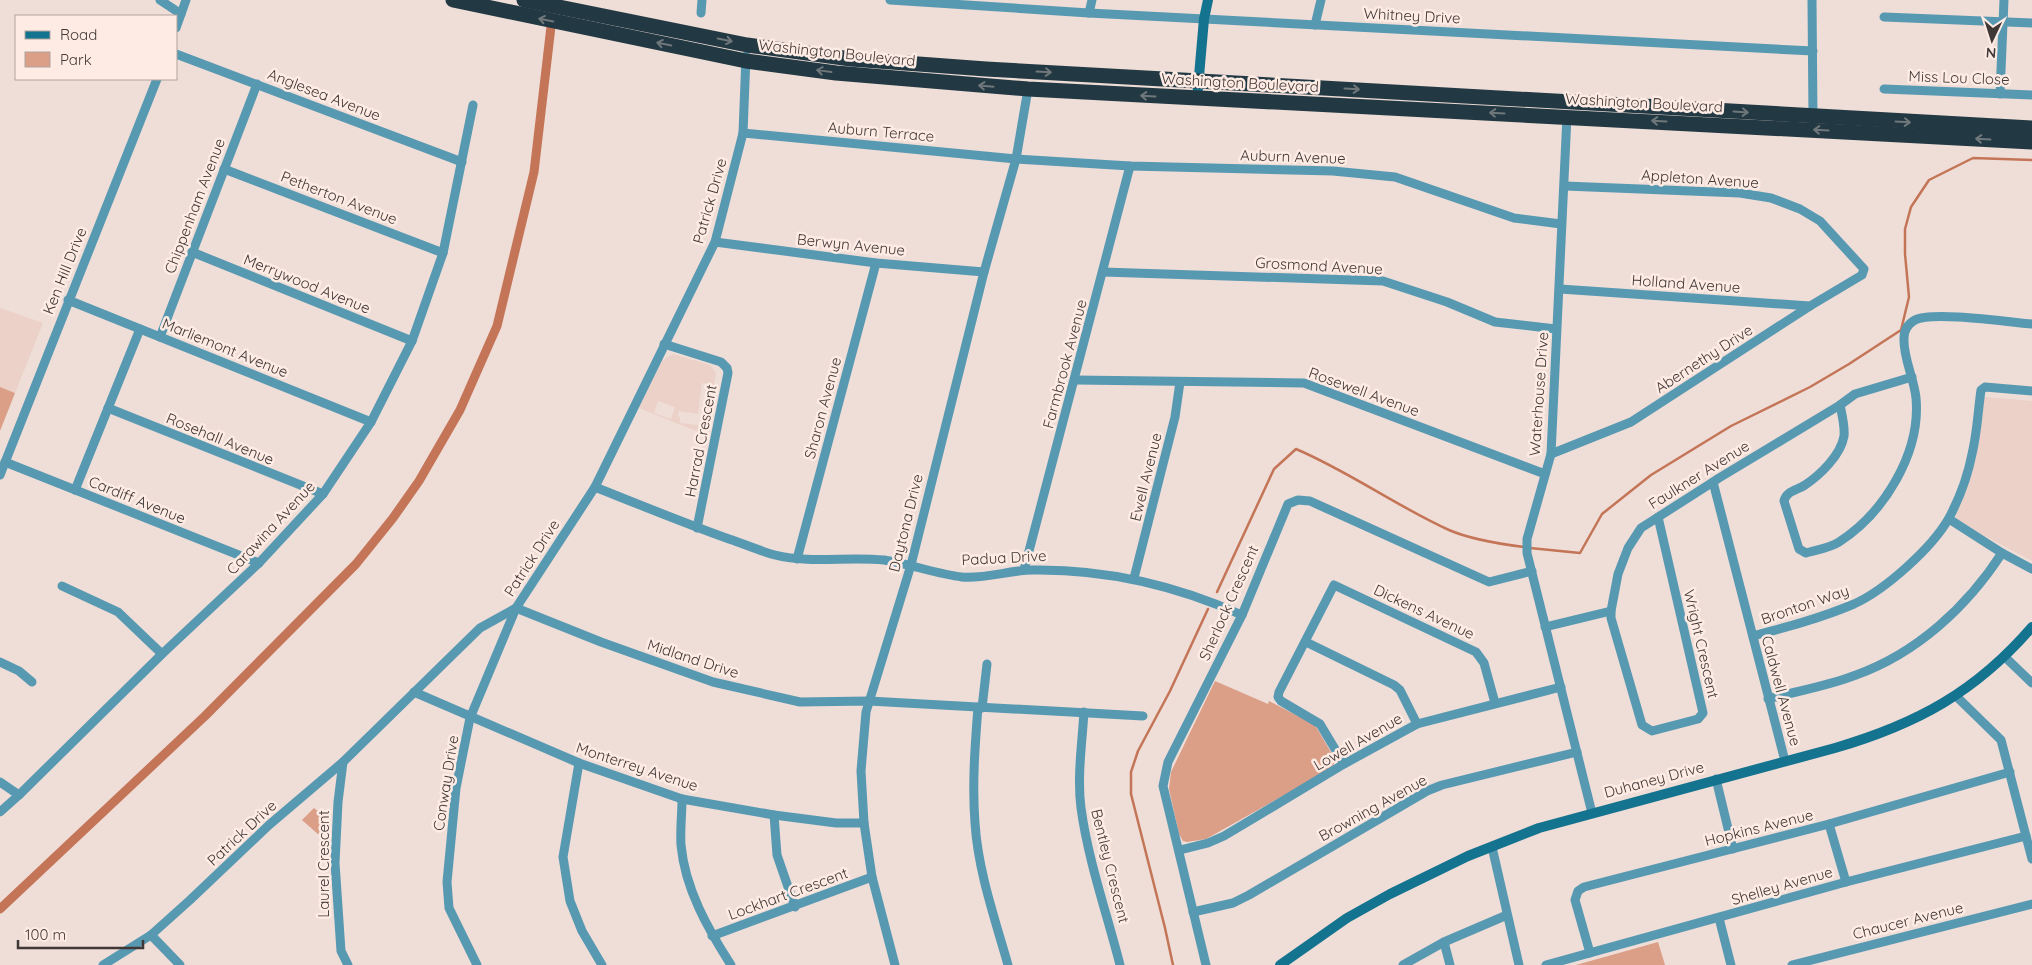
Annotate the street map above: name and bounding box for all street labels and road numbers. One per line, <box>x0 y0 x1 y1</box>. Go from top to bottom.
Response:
street label: Whitney Drive <box>1363 3 1461 28</box>
street label: Washington Boulevard <box>758 35 916 70</box>
street label: Anglesea Avenue <box>265 64 383 125</box>
street label: Miss Lou Close <box>1908 66 2010 89</box>
street label: Washington Boulevard <box>1161 69 1319 96</box>
street label: Washington Boulevard <box>1565 89 1723 116</box>
street label: Auburn Terrace <box>827 117 935 146</box>
street label: Chippenham Avenue <box>160 135 229 276</box>
street label: Auburn Avenue <box>1240 145 1346 168</box>
street label: Patrick Drive <box>688 156 731 246</box>
street label: Appleton Avenue <box>1641 165 1759 192</box>
street label: Petherton Avenue <box>278 167 400 228</box>
street label: Ken Hill Drive <box>38 225 91 317</box>
street label: Berwyn Avenue <box>796 229 906 260</box>
street label: Merrywood Avenue <box>241 249 373 318</box>
street label: Grosmond Avenue <box>1255 253 1383 278</box>
street label: Holland Avenue <box>1631 270 1741 297</box>
street label: Farmbrook Avenue <box>1038 297 1091 430</box>
street label: Marliemont Avenue <box>159 314 291 381</box>
street label: Abernethy Drive <box>1651 320 1756 397</box>
street label: Waterhouse Drive <box>1525 331 1552 457</box>
street label: Sharon Avenue <box>800 355 845 461</box>
street label: Rosewell Avenue <box>1306 363 1422 420</box>
street label: Harrad Crescent <box>680 383 721 499</box>
street label: Rosehall Avenue <box>164 408 277 469</box>
street label: Ewell Avenue <box>1125 431 1166 523</box>
street label: Faulkner Avenue <box>1645 436 1753 513</box>
street label: Cardiff Avenue <box>86 471 188 528</box>
street label: Daytona Drive <box>884 472 927 574</box>
street label: Carawina Avenue <box>222 477 319 578</box>
street label: Patrick Drive <box>500 516 564 600</box>
street label: Sherlock Crescent <box>1195 542 1262 663</box>
street label: Padua Drive <box>961 546 1047 569</box>
street label: Dickens Avenue <box>1371 580 1478 643</box>
street label: Bronton Way <box>1758 581 1851 628</box>
street label: Wright Crescent <box>1680 588 1723 700</box>
street label: Caldwell Avenue <box>1758 634 1805 748</box>
street label: Midland Drive <box>645 635 741 682</box>
street label: Lowell Avenue <box>1310 709 1405 775</box>
street label: Conway Drive <box>429 734 462 832</box>
street label: Monterrey Avenue <box>574 738 701 795</box>
street label: Duhaney Drive <box>1602 757 1706 802</box>
street label: Browning Avenue <box>1315 770 1430 845</box>
street label: Patrick Drive <box>203 796 280 870</box>
street label: Hopkins Avenue <box>1703 805 1815 850</box>
street label: Bentley Crescent <box>1087 807 1134 925</box>
street label: Laurel Crescent <box>314 810 333 918</box>
street label: Shelley Avenue <box>1729 862 1835 909</box>
street label: Lockhart Crescent <box>725 863 850 924</box>
street label: Chaucer Avenue <box>1851 898 1965 943</box>

